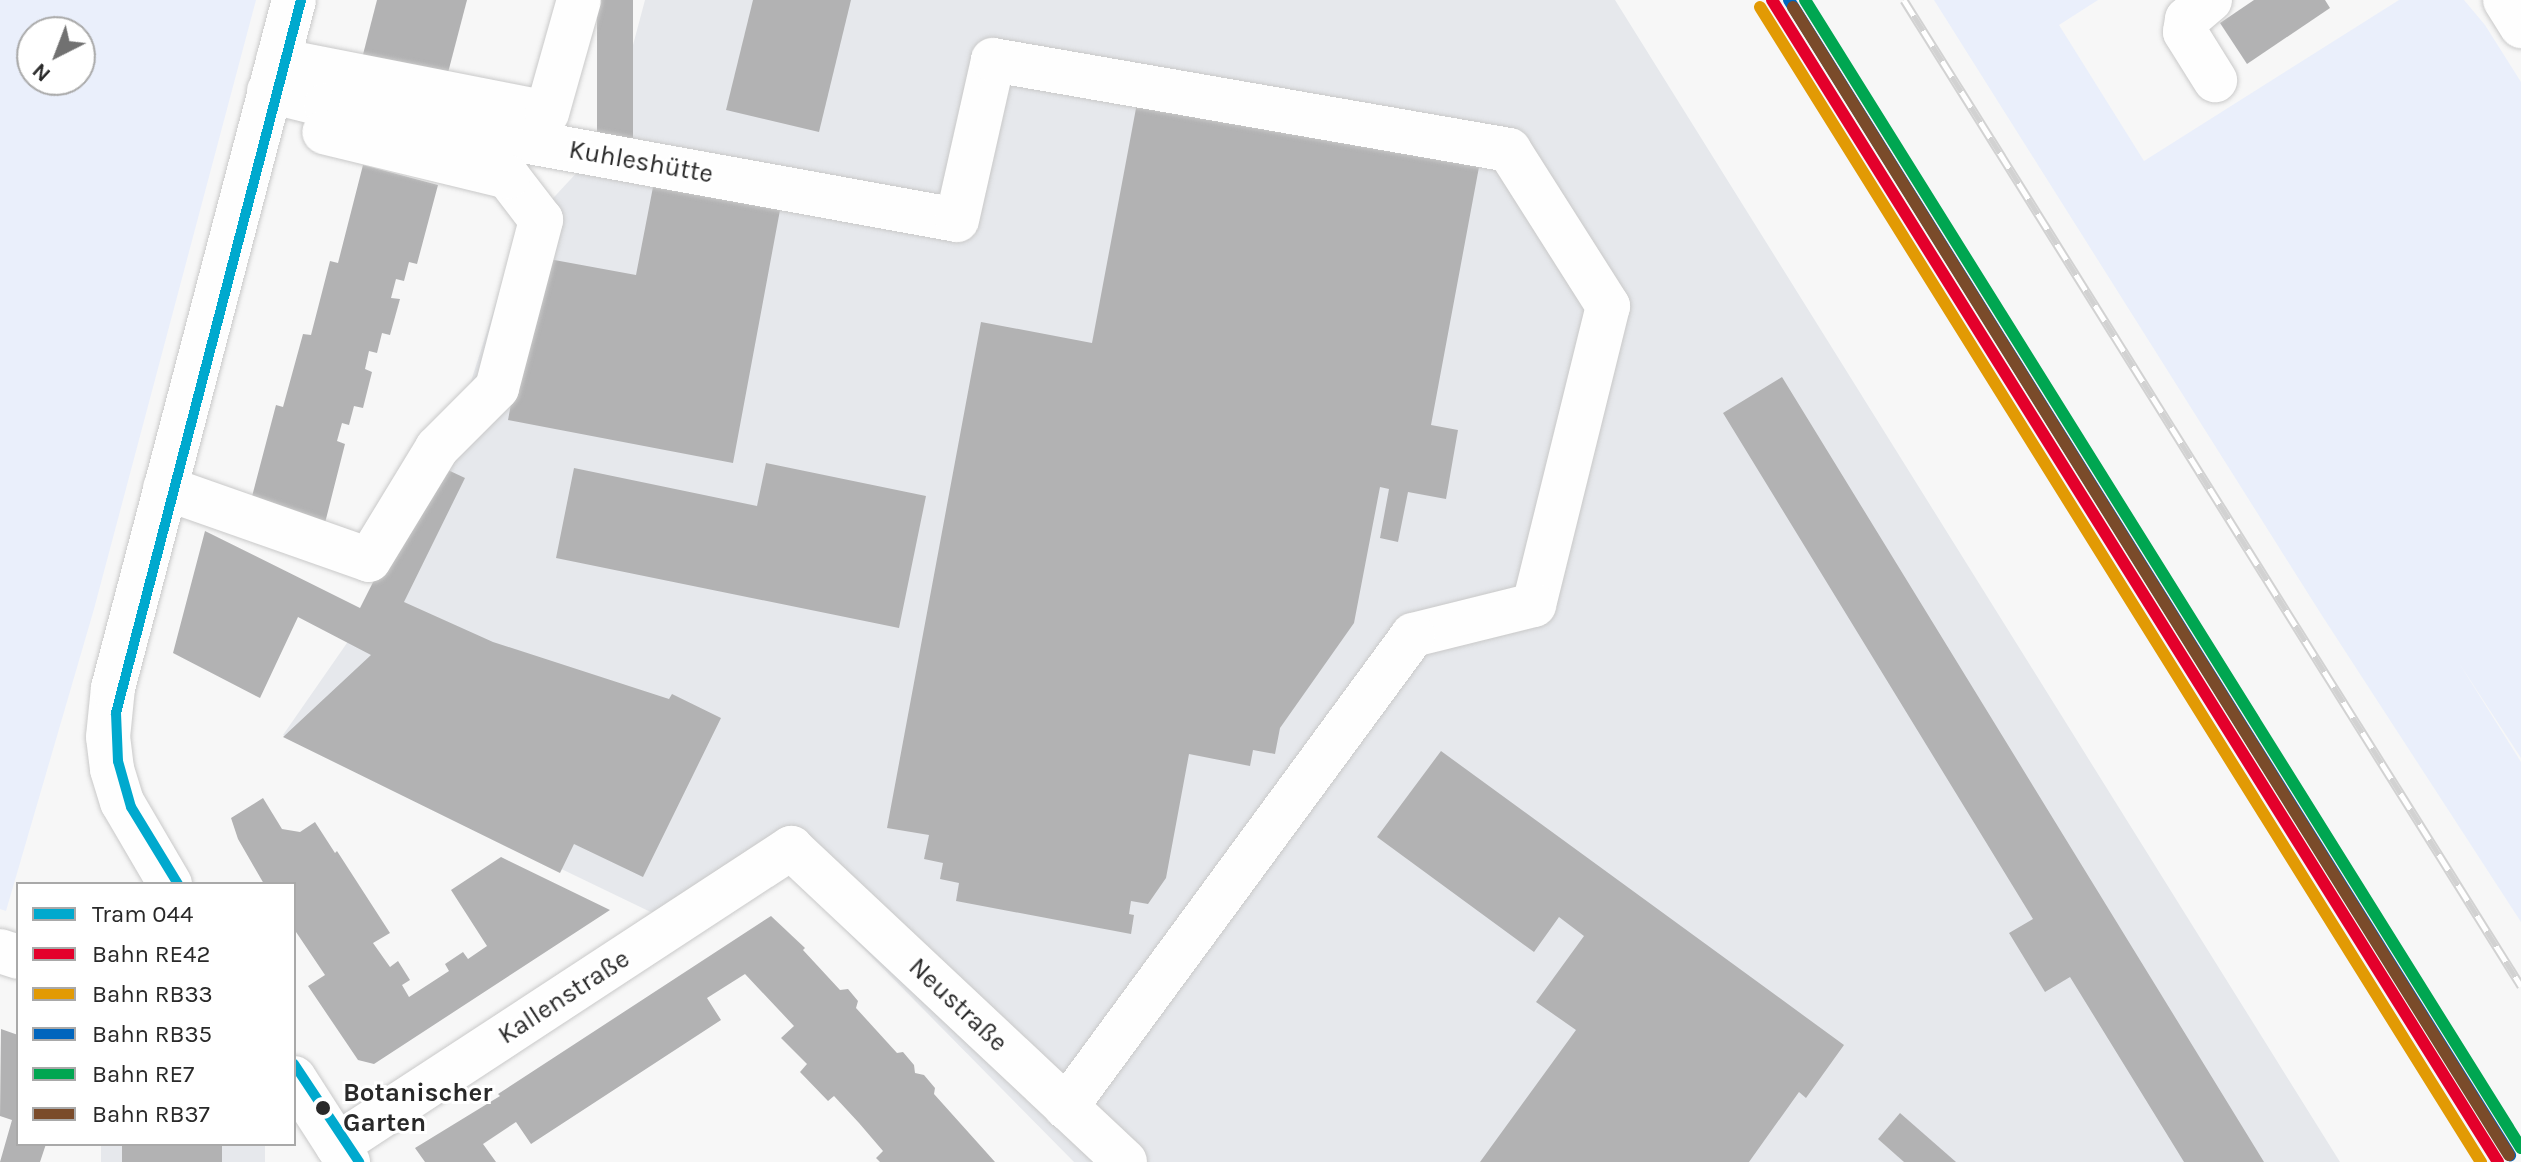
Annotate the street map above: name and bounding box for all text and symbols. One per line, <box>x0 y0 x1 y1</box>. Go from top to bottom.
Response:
north arrow <box>16 16 96 96</box>
text: N <box>27 57 56 87</box>
street label: Kuhleshütte <box>566 134 716 190</box>
legend <box>16 882 296 1146</box>
text: Tram 044 <box>92 900 193 928</box>
text: Bahn RE42 <box>92 940 210 968</box>
street label: Kallenstraße <box>493 943 635 1051</box>
street label: Neustraße <box>902 952 1014 1058</box>
text: Bahn RB33 <box>92 980 213 1008</box>
text: Bahn RB35 <box>92 1020 212 1048</box>
text: Bahn RE7 <box>92 1060 194 1088</box>
place label: Botanischer Garten <box>343 1077 492 1138</box>
marker: Botanischer Garten <box>310 1095 336 1121</box>
text: Bahn RB37 <box>92 1100 210 1128</box>

